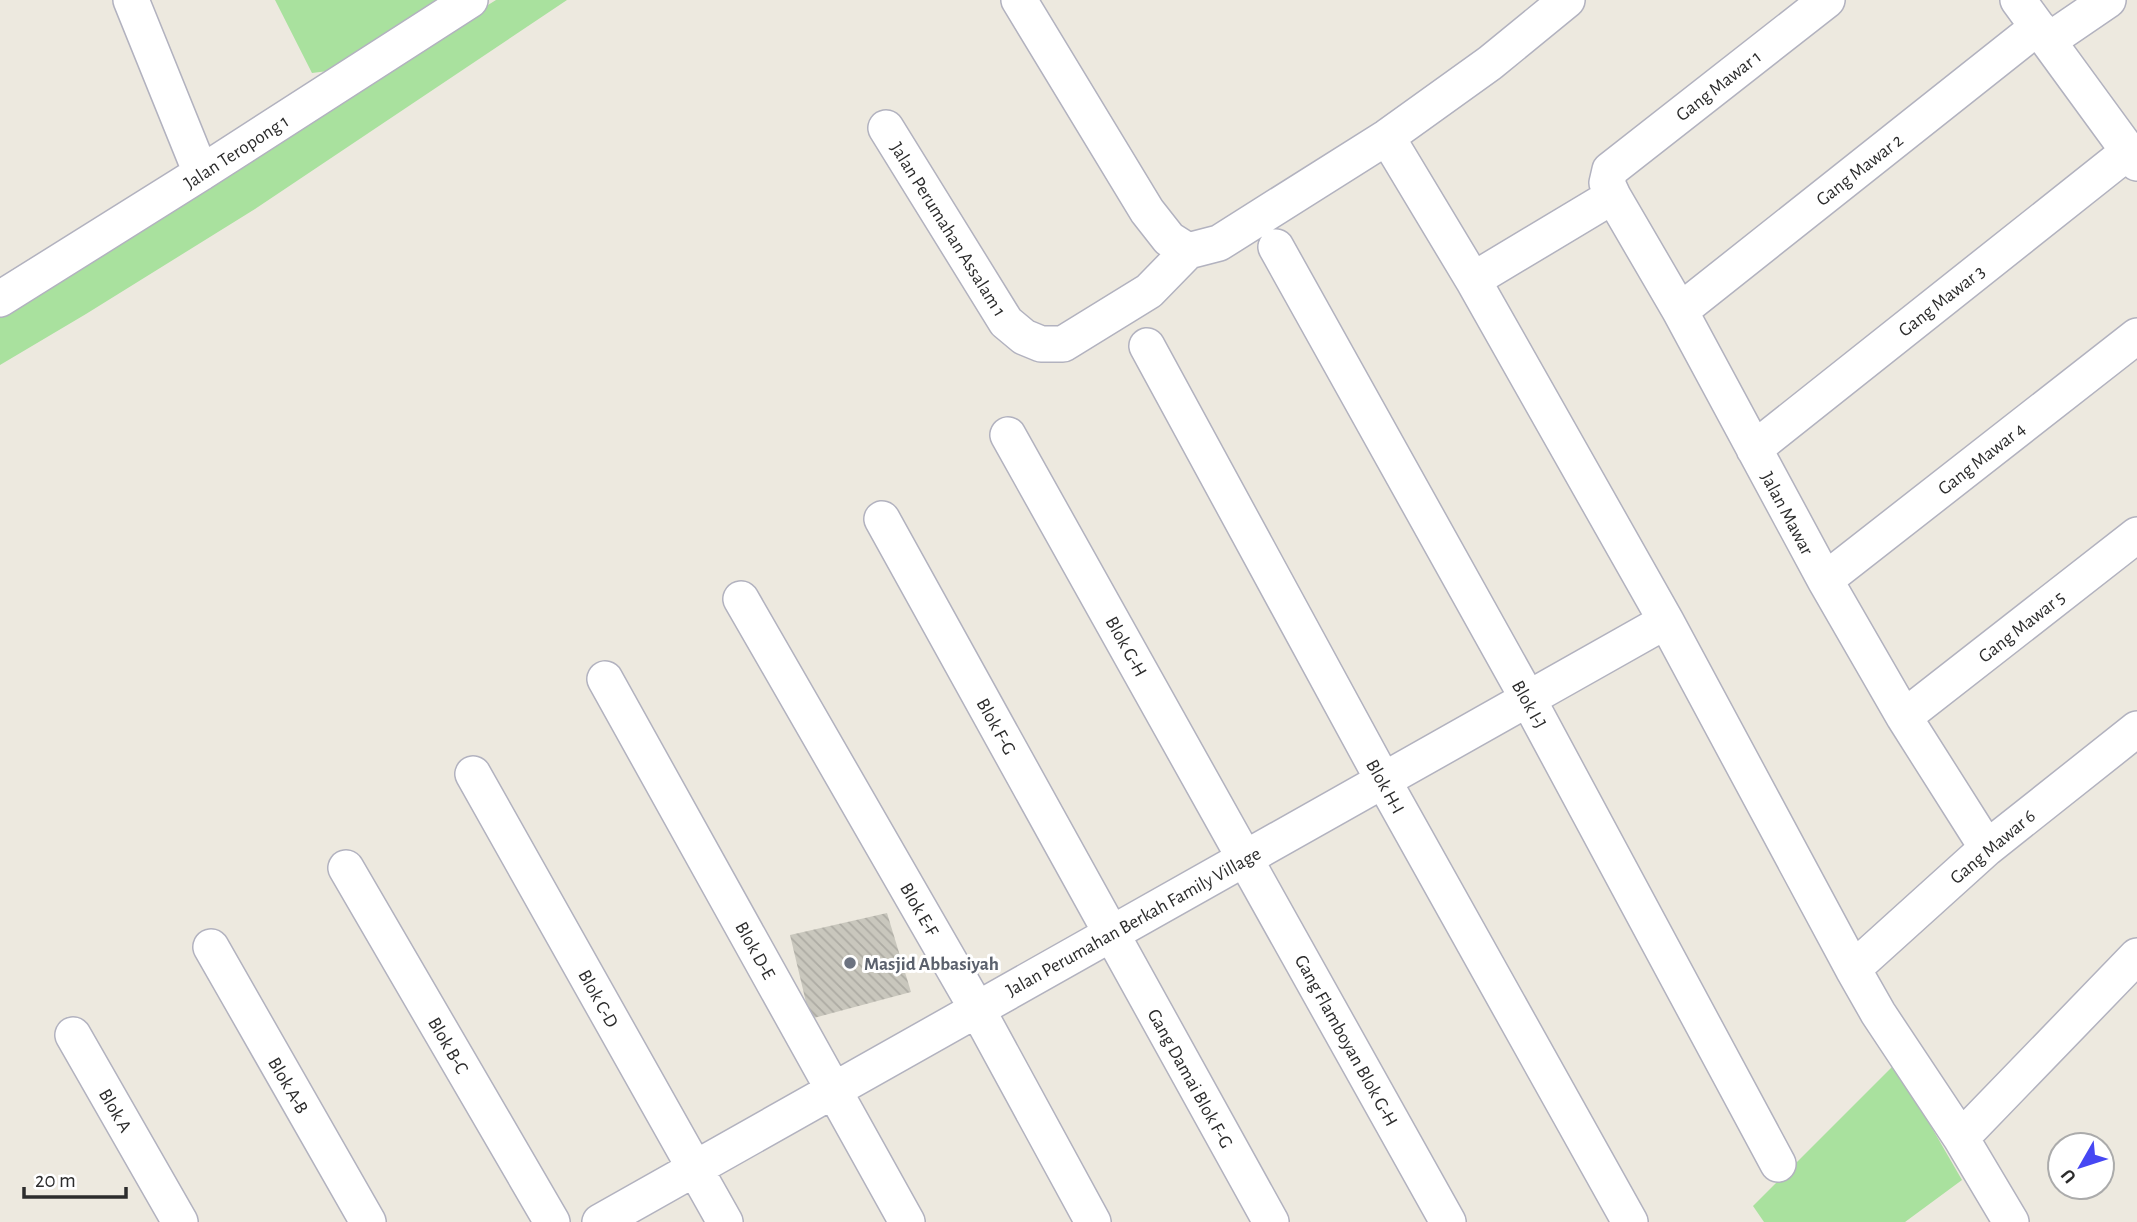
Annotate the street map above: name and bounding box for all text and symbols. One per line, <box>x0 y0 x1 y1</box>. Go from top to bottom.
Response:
street label: Gang Mawar 1 <box>1673 47 1765 125</box>
street label: Jalan Teropong 1 <box>181 112 292 193</box>
street label: Gang Mawar 2 <box>1813 130 1907 210</box>
street label: Jalan Perumahan Assalam 1 <box>886 139 1009 320</box>
street label: Gang Mawar 3 <box>1895 262 1989 341</box>
street label: Gang Mawar 4 <box>1935 419 2029 499</box>
street label: Jalan Mawar <box>1757 469 1816 558</box>
street label: Gang Mawar 5 <box>1975 588 2069 667</box>
street label: Blok G-H <box>1101 613 1150 680</box>
street label: Blok I-J <box>1508 678 1550 732</box>
street label: Blok F-G <box>972 695 1019 758</box>
street label: Blok H-I <box>1362 756 1407 817</box>
street label: Gang Mawar 6 <box>1947 806 2039 888</box>
street label: Jalan Perumahan Berkah Family Village <box>1003 844 1264 1000</box>
street label: Blok E-F <box>896 880 942 940</box>
street label: Blok D-E <box>731 919 778 983</box>
street label: Gang Flamboyan Blok G-H <box>1291 952 1401 1130</box>
marker: Masjid Abbasiyah <box>842 955 858 971</box>
place label: Masjid Abbasiyah <box>864 955 999 974</box>
street label: Blok C-D <box>574 967 621 1031</box>
street label: Gang Damai Blok F-G <box>1144 1006 1236 1152</box>
street label: Blok B-C <box>424 1014 471 1077</box>
street label: Blok A-B <box>264 1054 311 1117</box>
street label: Blok A <box>95 1086 135 1136</box>
north arrow <box>2046 1131 2116 1201</box>
scale bar <box>24 1156 126 1200</box>
text: U <box>2058 1165 2080 1186</box>
text: 20 m <box>35 1170 76 1191</box>

